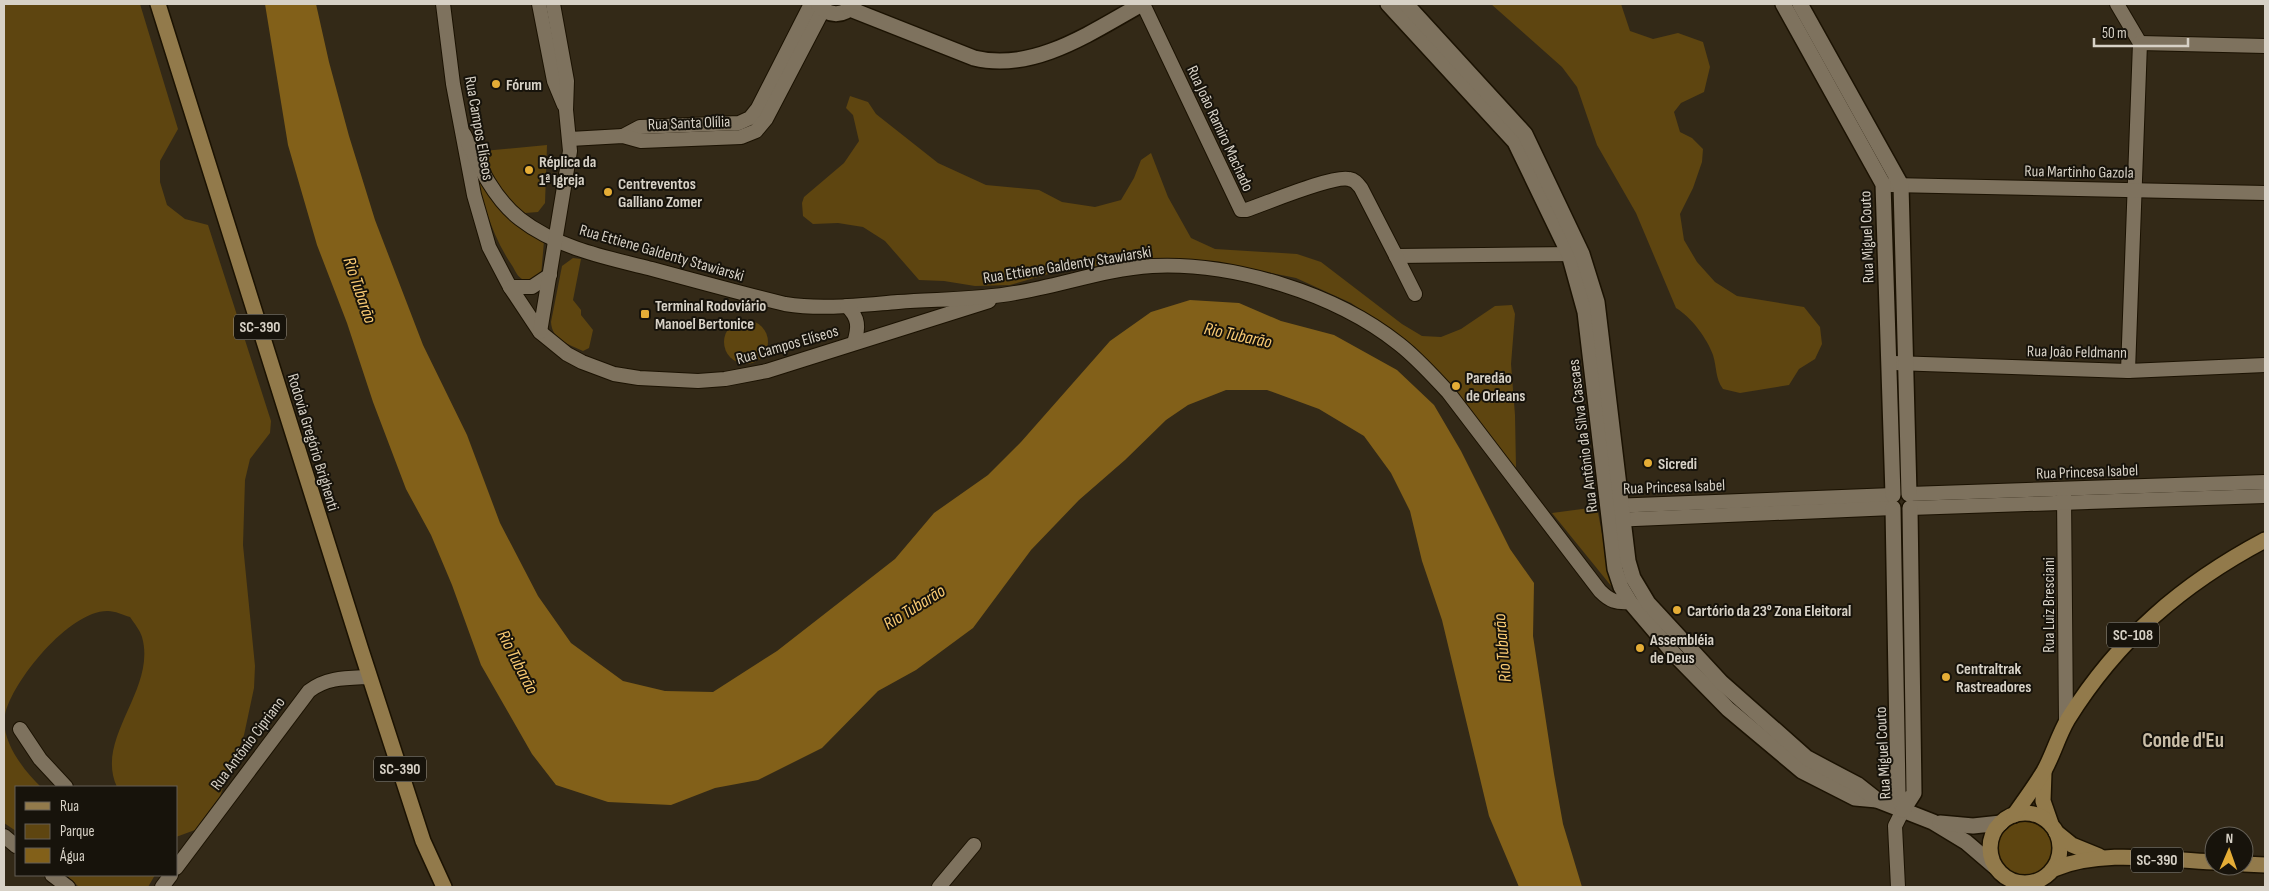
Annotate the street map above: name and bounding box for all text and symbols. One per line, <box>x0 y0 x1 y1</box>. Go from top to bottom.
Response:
scale bar <box>2094 15 2188 47</box>
text: 50 m <box>2102 24 2127 43</box>
street label: Rua João Ramiro Machado <box>1182 63 1257 195</box>
street label: Rua Campos Elíseos <box>460 75 497 182</box>
place label: Fórum <box>506 76 542 95</box>
marker: Fórum <box>490 78 502 90</box>
street label: Rua Santa Olília <box>647 113 731 134</box>
place label: Réplica da 1ª Igreja <box>539 153 596 190</box>
street label: Rua Martinho Gazola <box>2024 162 2134 183</box>
marker: Réplica da 1ª Igreja <box>523 164 535 176</box>
place label: Centreventos Galliano Zomer <box>618 175 702 212</box>
marker: Centreventos Galliano Zomer <box>602 186 614 198</box>
street label: Rua Miguel Couto <box>1856 190 1879 284</box>
street label: Rua Ettiene Galdenty Stawiarski <box>577 221 746 286</box>
street label: Rua Ettiene Galdenty Stawiarski <box>982 243 1153 288</box>
water label: Rio Tubarão <box>338 254 381 327</box>
place label: Terminal Rodoviário Manoel Bertonice <box>655 297 766 334</box>
marker: Terminal Rodoviário Manoel Bertonice <box>639 308 651 320</box>
road number: SC-390 <box>234 314 286 340</box>
water label: Rio Tubarão <box>1202 318 1274 353</box>
street label: Rua Campos Elíseos <box>734 322 841 369</box>
street label: Rua João Feldmann <box>2027 342 2127 363</box>
street label: Rua Antônio da Silva Cascaes <box>1565 358 1602 513</box>
place label: Paredão de Orleans <box>1466 369 1525 406</box>
street label: Rodovia Gregório Brighenti <box>283 371 342 513</box>
marker: Paredão de Orleans <box>1450 380 1462 392</box>
place label: Sicredi <box>1658 455 1697 474</box>
marker: Sicredi <box>1642 457 1654 469</box>
street label: Rua Princesa Isabel <box>2036 461 2138 484</box>
street label: Rua Princesa Isabel <box>1623 476 1725 499</box>
street label: Rua Luiz Bresciani <box>2040 557 2059 653</box>
water label: Rio Tubarão <box>880 580 950 635</box>
place label: Cartório da 23° Zona Eleitoral <box>1687 602 1851 621</box>
marker: Cartório da 23° Zona Eleitoral <box>1671 604 1683 616</box>
water label: Rio Tubarão <box>1489 612 1516 683</box>
road number: SC-108 <box>2107 622 2159 648</box>
water label: Rio Tubarão <box>493 627 543 698</box>
place label: Assembléia de Deus <box>1649 631 1714 668</box>
marker: Assembléia de Deus <box>1634 642 1646 654</box>
place label: Centraltrak Rastreadores <box>1956 660 2031 697</box>
marker: Centraltrak Rastreadores <box>1940 671 1952 683</box>
street label: Rua Antônio Cipriano <box>207 694 289 794</box>
street label: Rua Miguel Couto <box>1872 706 1895 800</box>
district label: Conde d'Eu <box>2142 728 2224 753</box>
road number: SC-390 <box>374 756 426 782</box>
legend <box>15 786 178 876</box>
text: Rua <box>60 797 79 816</box>
text: Parque <box>60 822 95 841</box>
north arrow <box>2204 826 2254 876</box>
text: N <box>2225 830 2233 847</box>
text: Água <box>59 847 85 866</box>
road number: SC-390 <box>2131 848 2183 872</box>

